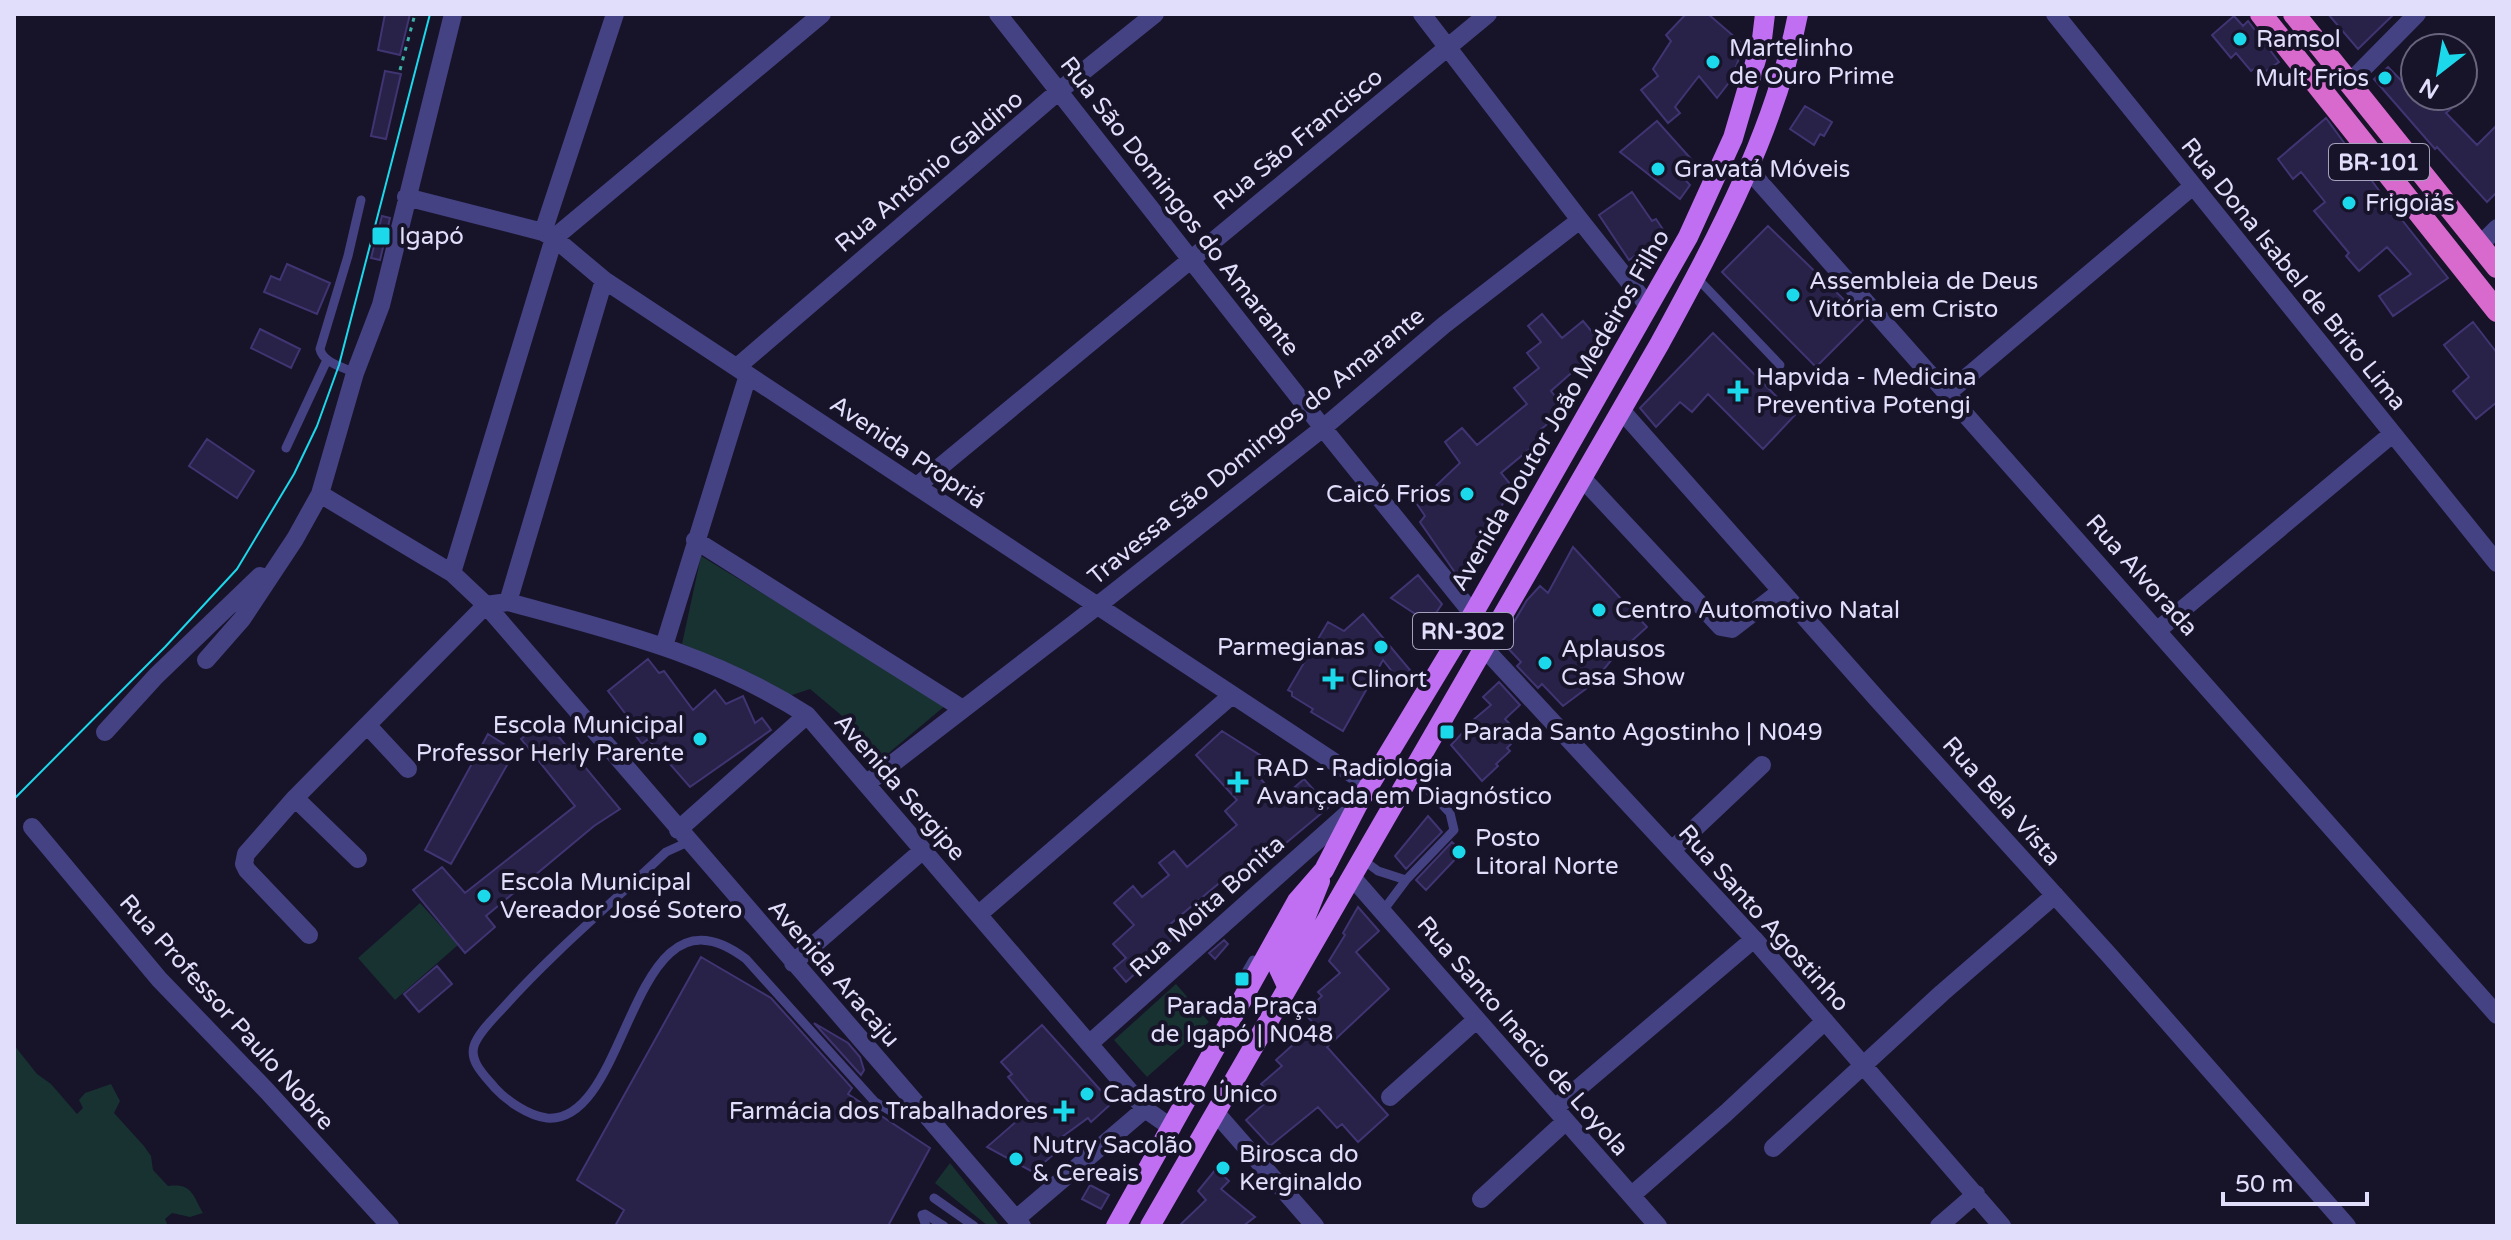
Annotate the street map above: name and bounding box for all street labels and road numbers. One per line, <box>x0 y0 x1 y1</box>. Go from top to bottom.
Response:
street label: Rua São Domingos do Amarante <box>1054 51 1305 362</box>
street label: Rua São Francisco <box>1208 62 1389 217</box>
street label: Rua Antônio Galdino <box>829 84 1029 259</box>
street label: Rua Dona Isabel de Brito Lima <box>2175 132 2413 416</box>
road number: BR-101 <box>2329 144 2429 180</box>
street label: Avenida Doutor João Medeiros Filho <box>1445 224 1676 596</box>
street label: Travessa São Domingos do Amarante <box>1082 301 1430 591</box>
street label: Avenida Propriá <box>824 390 991 515</box>
street label: Rua Alvorada <box>2079 509 2204 642</box>
road number: RN-302 <box>1413 613 1513 649</box>
street label: Avenida Sergipe <box>828 708 971 867</box>
street label: Rua Bela Vista <box>1936 731 2067 872</box>
street label: Rua Santo Agostinho <box>1672 819 1855 1018</box>
street label: Rua Moita Bonita <box>1124 829 1291 983</box>
street label: Rua Professor Paulo Nobre <box>113 888 340 1136</box>
street label: Avenida Aracaju <box>762 894 906 1053</box>
street label: Rua Santo Inacio de Loyola <box>1411 911 1635 1162</box>

